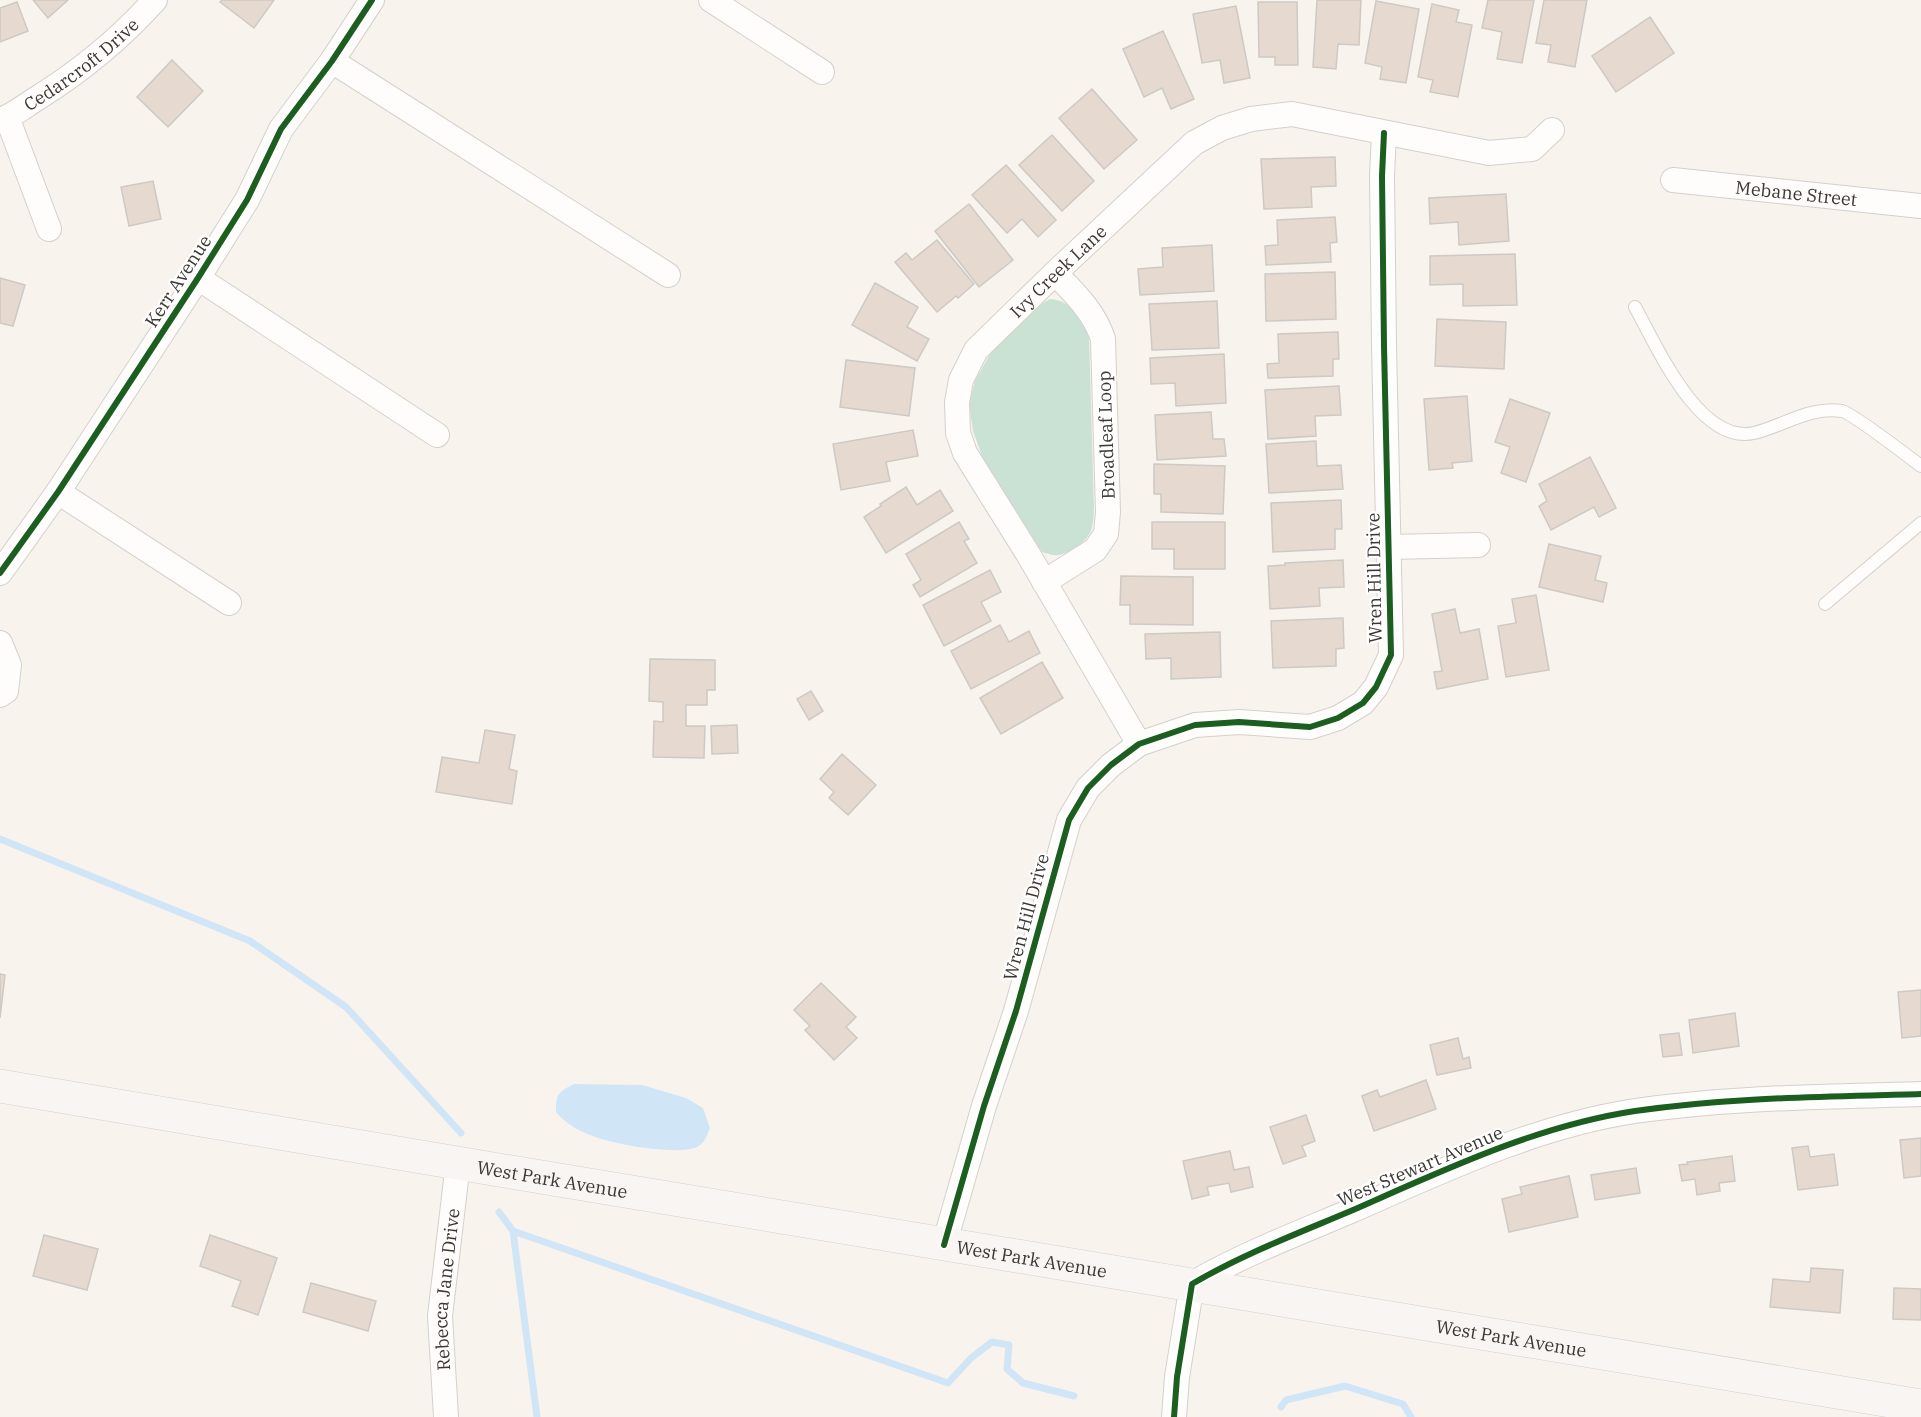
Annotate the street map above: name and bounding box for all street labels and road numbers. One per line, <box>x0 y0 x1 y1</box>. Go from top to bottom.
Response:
street label: Cedarcroft Drive <box>19 13 143 116</box>
street label: Mebane Street <box>1734 175 1858 211</box>
street label: Ivy Creek Lane <box>1005 219 1111 323</box>
street label: Kerr Avenue <box>140 231 216 331</box>
street label: Broadleaf Loop <box>1092 370 1120 500</box>
street label: Wren Hill Drive <box>1361 513 1387 643</box>
street label: Wren Hill Drive <box>998 851 1054 983</box>
street label: West Stewart Avenue <box>1334 1121 1506 1211</box>
street label: West Park Avenue <box>475 1155 629 1203</box>
street label: Rebecca Jane Drive <box>428 1207 464 1371</box>
street label: West Park Avenue <box>955 1235 1109 1282</box>
street label: West Park Avenue <box>1434 1314 1588 1362</box>

